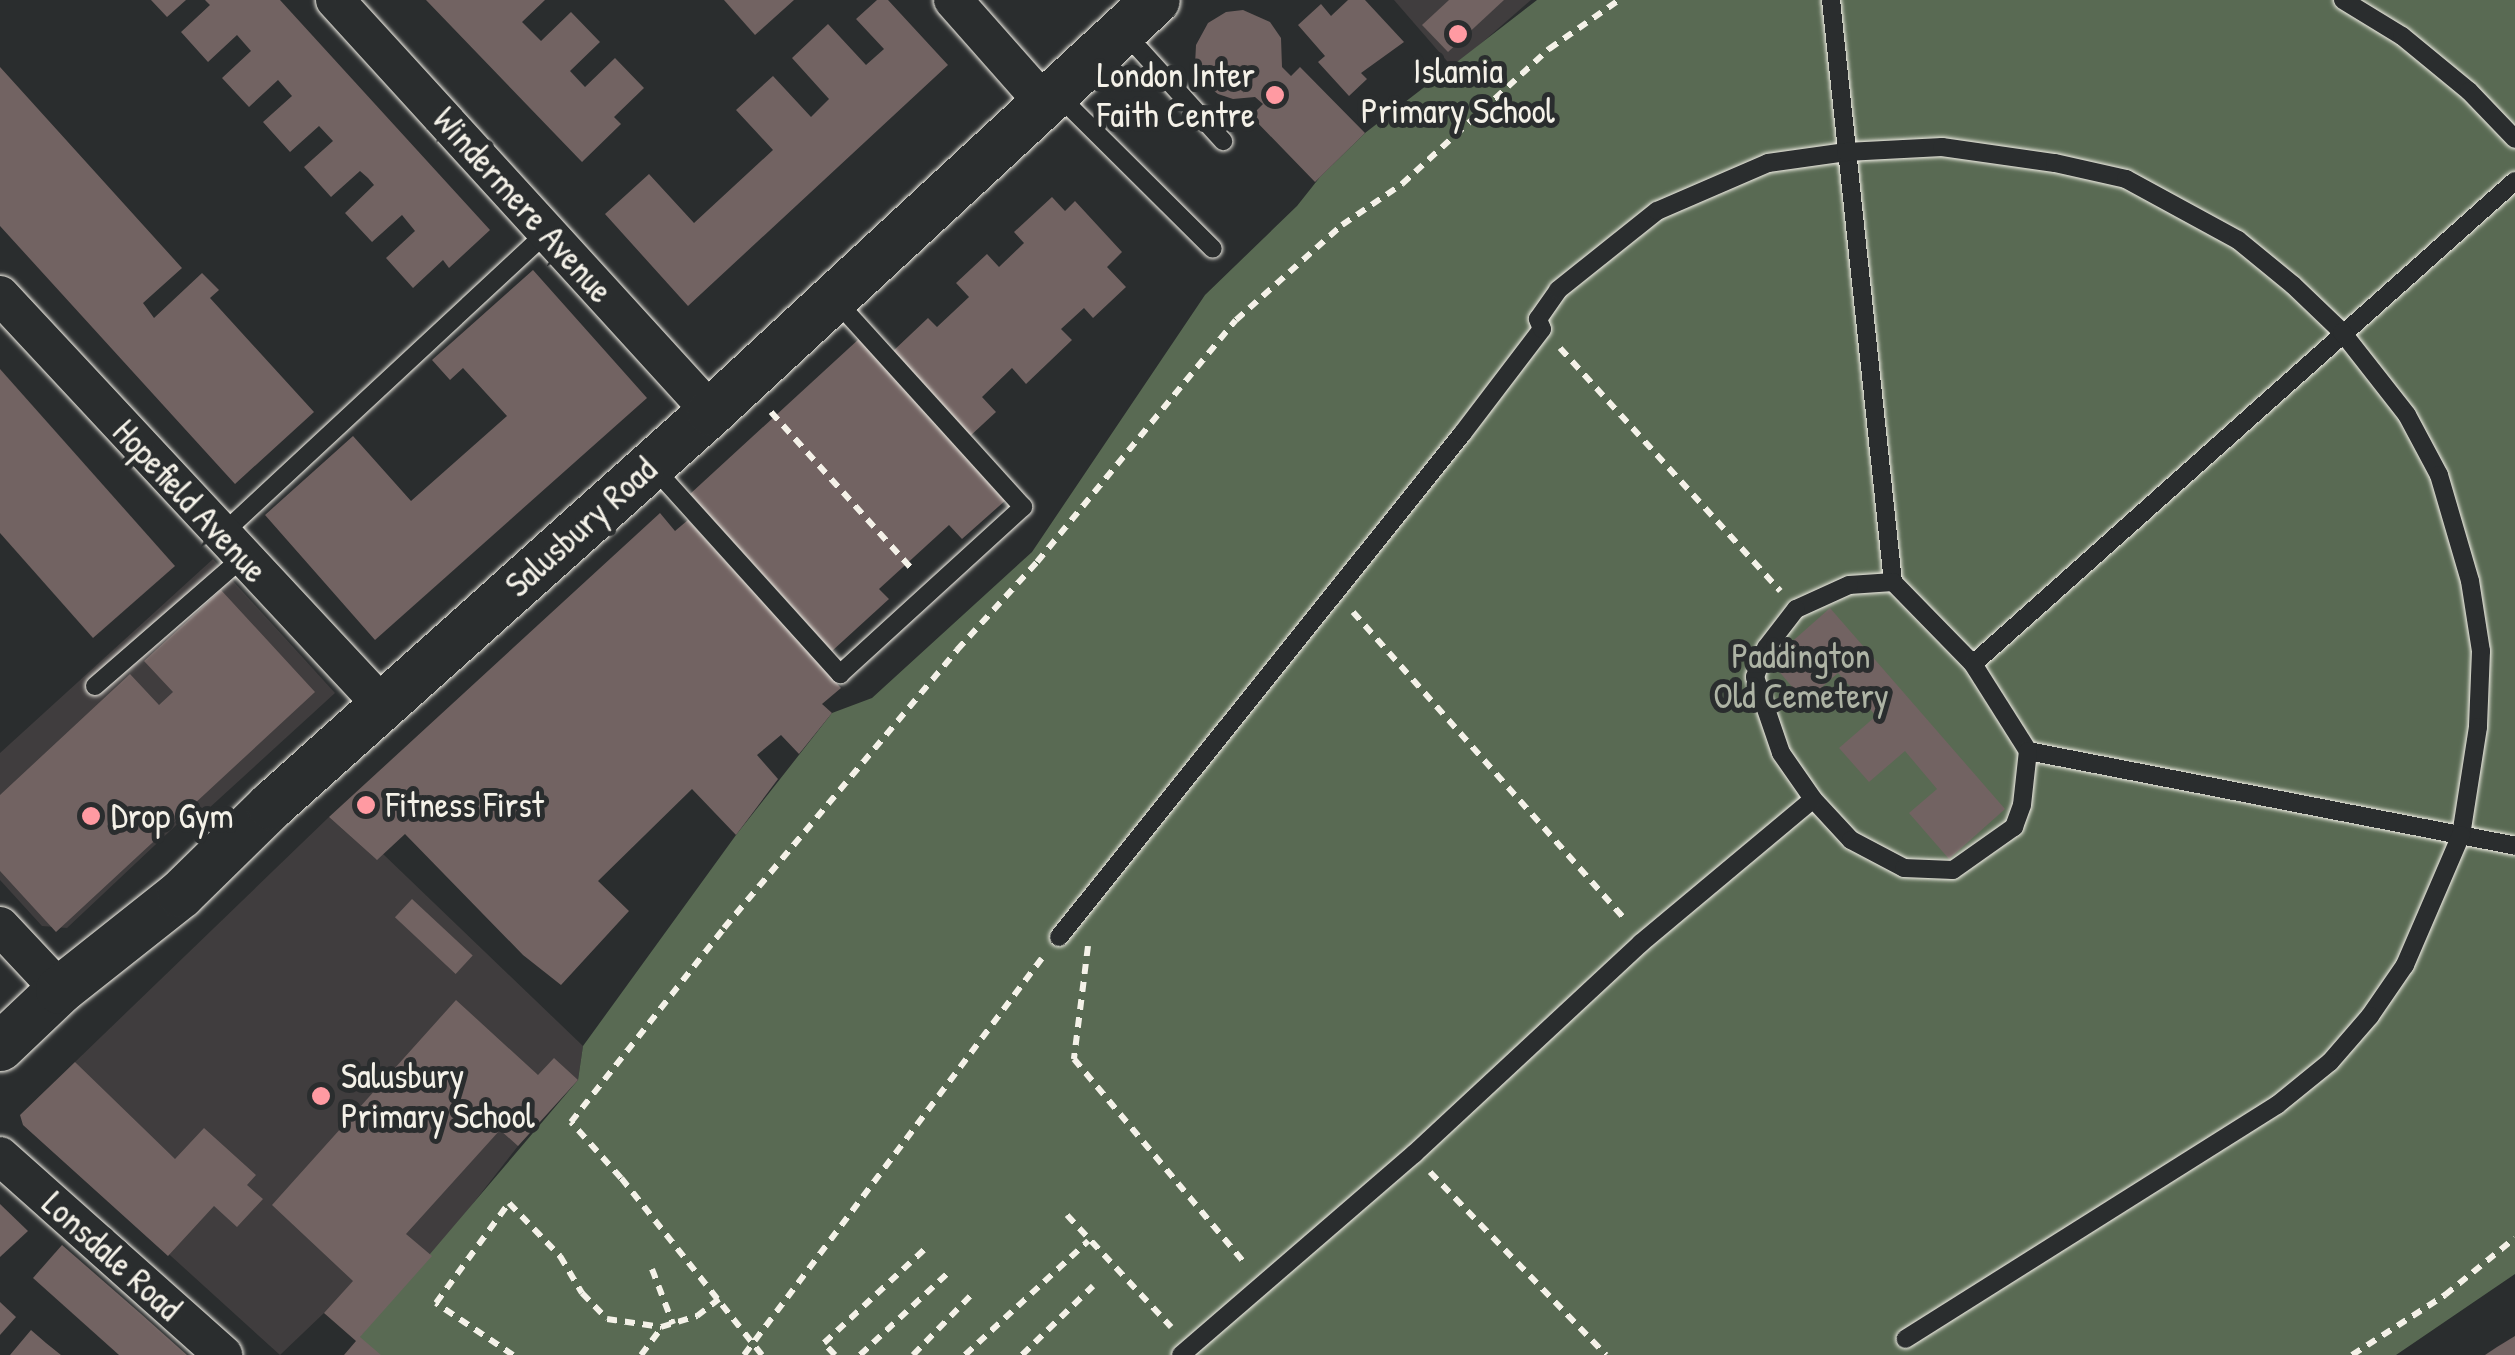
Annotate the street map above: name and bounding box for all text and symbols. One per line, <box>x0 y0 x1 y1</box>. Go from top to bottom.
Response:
marker: Islamia Primary School <box>1447 23 1469 45</box>
place label: Islamia Primary School <box>1361 50 1555 132</box>
place label: London Inter Faith Centre <box>1097 54 1255 136</box>
marker: London Inter Faith Centre <box>1264 84 1286 106</box>
street label: Windermere Avenue <box>424 99 622 311</box>
street label: Hopefield Avenue <box>104 411 276 591</box>
street label: Salusbury Road <box>497 448 665 606</box>
park label: Paddington Old Cemetery <box>1713 635 1889 717</box>
place label: Fitness First <box>386 784 544 826</box>
marker: Fitness First <box>355 794 377 816</box>
place label: Drop Gym <box>111 795 234 837</box>
marker: Drop Gym <box>80 805 102 827</box>
place label: Salusbury Primary School <box>341 1055 535 1137</box>
marker: Salusbury Primary School <box>310 1085 332 1107</box>
street label: Lonsdale Road <box>34 1183 190 1329</box>

